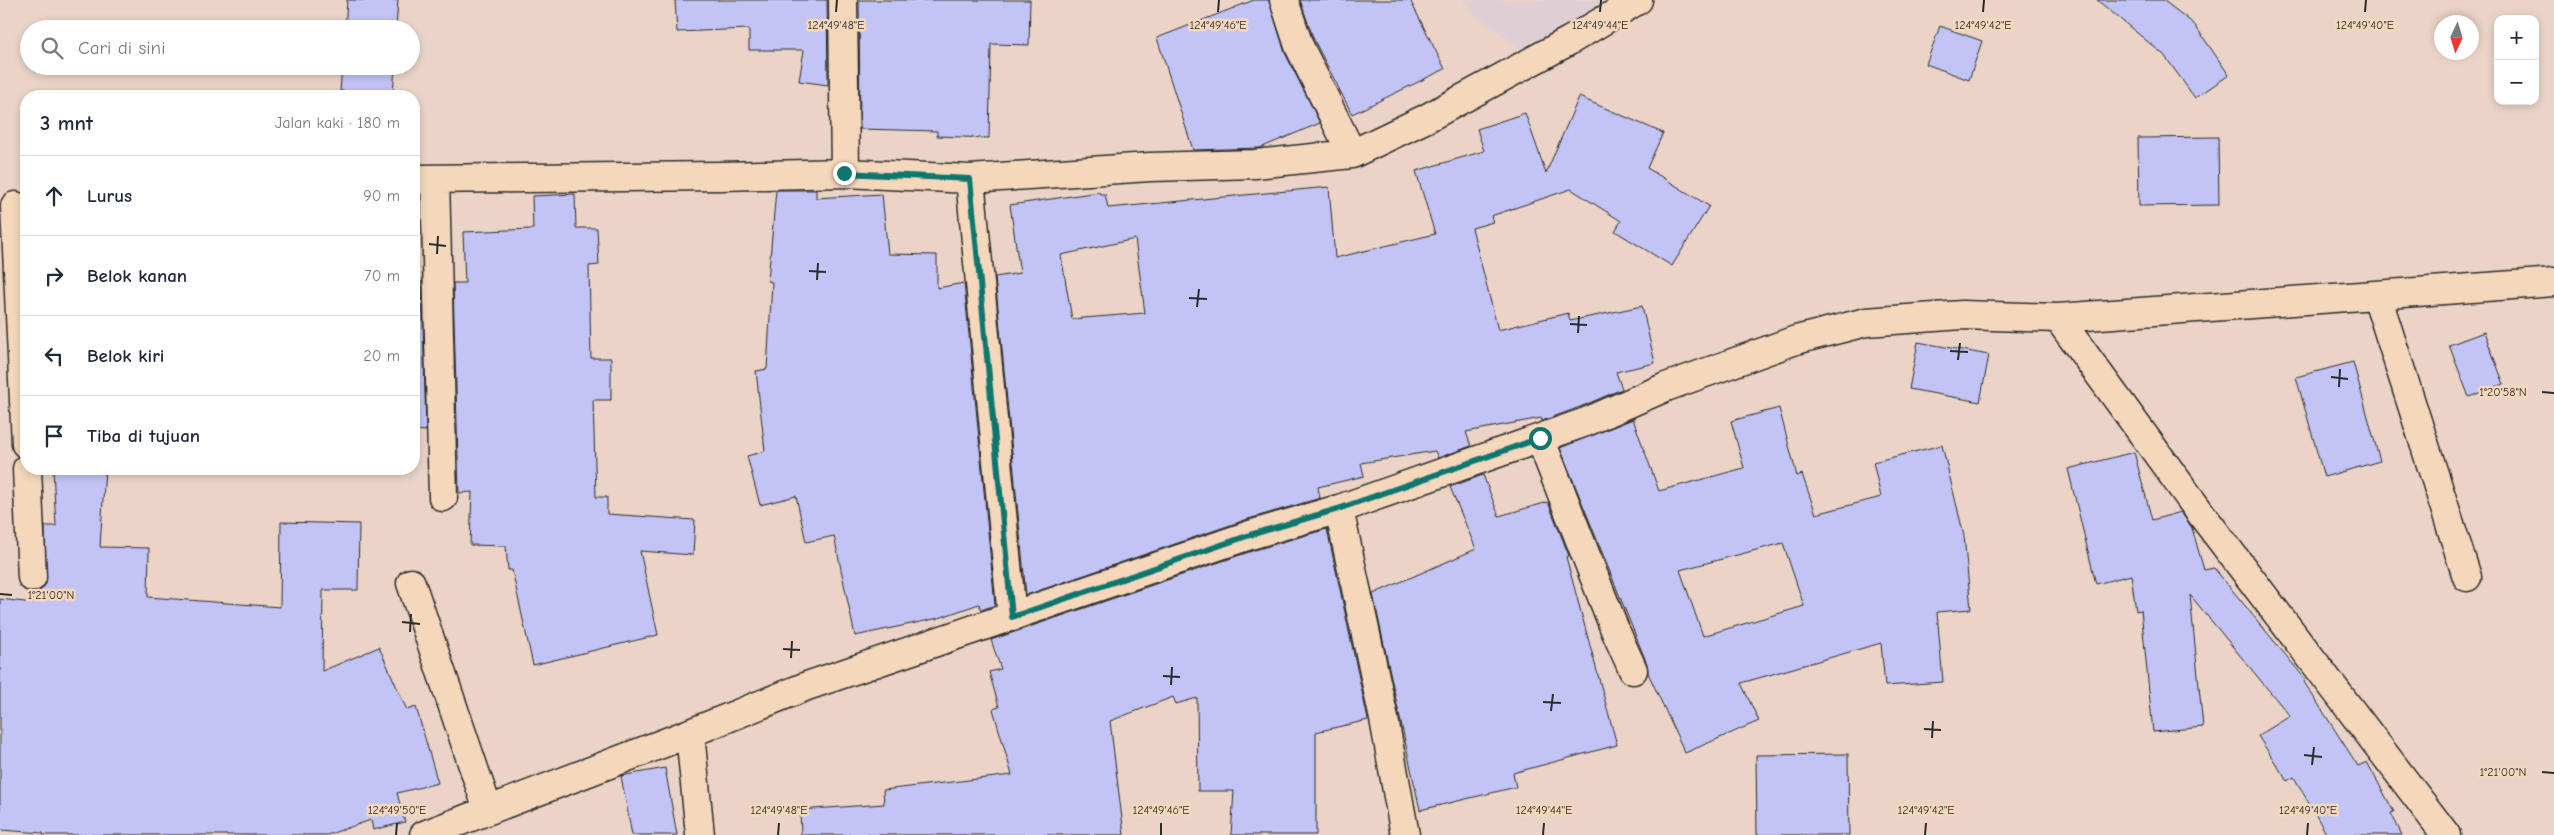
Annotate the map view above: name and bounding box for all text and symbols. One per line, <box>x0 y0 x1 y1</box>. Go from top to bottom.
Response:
north arrow <box>2434 15 2479 60</box>
map controls <box>2494 15 2539 105</box>
button: + <box>2494 15 2539 60</box>
text: 124°49'48"E <box>808 18 864 32</box>
text: 124°49'46"E <box>1189 18 1247 32</box>
text: 124°49'44"E <box>1572 18 1628 32</box>
text: 124°49'42"E <box>1955 18 2011 32</box>
text: 124°49'40"E <box>2336 18 2394 32</box>
search box <box>20 20 420 75</box>
icon: search <box>38 34 66 62</box>
text: Cari di sini <box>78 37 165 59</box>
button: − <box>2494 60 2539 105</box>
text: 3 mnt <box>40 111 93 135</box>
text: Jalan kaki · 180 m <box>275 114 400 132</box>
route end <box>833 162 856 185</box>
icon: ahead <box>40 182 68 210</box>
text: Lurus <box>87 185 132 207</box>
text: 90 m <box>363 187 400 205</box>
icon: right <box>40 262 68 290</box>
text: Belok kanan <box>87 265 187 287</box>
text: 70 m <box>364 267 400 285</box>
icon: left <box>40 342 68 370</box>
text: Belok kiri <box>87 345 164 367</box>
text: 20 m <box>363 347 400 365</box>
text: 1°20'58"N <box>2479 385 2527 399</box>
icon: arrive <box>40 422 68 450</box>
text: Tiba di tujuan <box>87 425 200 447</box>
route start <box>1529 427 1552 450</box>
text: 1°21'00"N <box>28 588 74 602</box>
text: 1°21'00"N <box>2480 765 2526 779</box>
text: 124°49'50"E <box>368 803 426 817</box>
text: 124°49'48"E <box>751 803 807 817</box>
text: 124°49'46"E <box>1132 803 1190 817</box>
text: 124°49'44"E <box>1516 803 1572 817</box>
text: 124°49'42"E <box>1898 803 1954 817</box>
text: 124°49'40"E <box>2279 803 2337 817</box>

